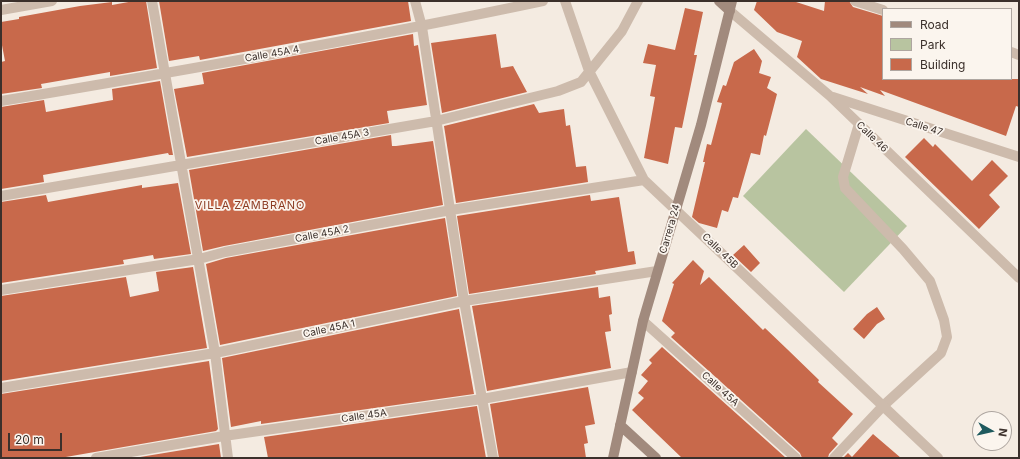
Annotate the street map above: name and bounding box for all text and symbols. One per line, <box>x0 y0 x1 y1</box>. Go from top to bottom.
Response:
legend <box>882 8 1012 80</box>
text: Road <box>920 17 949 32</box>
text: Park <box>920 37 946 52</box>
street label: Calle 45A 4 <box>244 43 300 65</box>
text: Building <box>920 57 965 72</box>
street label: Calle 47 <box>904 115 944 139</box>
street label: Calle 46 <box>854 119 890 155</box>
street label: Calle 45A 3 <box>314 126 370 148</box>
district label: VILLA ZAMBRANO <box>195 199 305 213</box>
street label: Carrera 24 <box>657 203 683 255</box>
street label: Calle 45A 2 <box>294 223 350 245</box>
street label: Calle 45B <box>699 231 741 271</box>
street label: Calle 45A 1 <box>302 318 356 340</box>
street label: Calle 45A <box>699 369 741 409</box>
street label: Calle 45A <box>340 407 388 425</box>
north arrow <box>972 411 1012 451</box>
scale bar <box>10 425 64 451</box>
text: N <box>995 427 1010 438</box>
text: 20 m <box>15 432 44 447</box>

